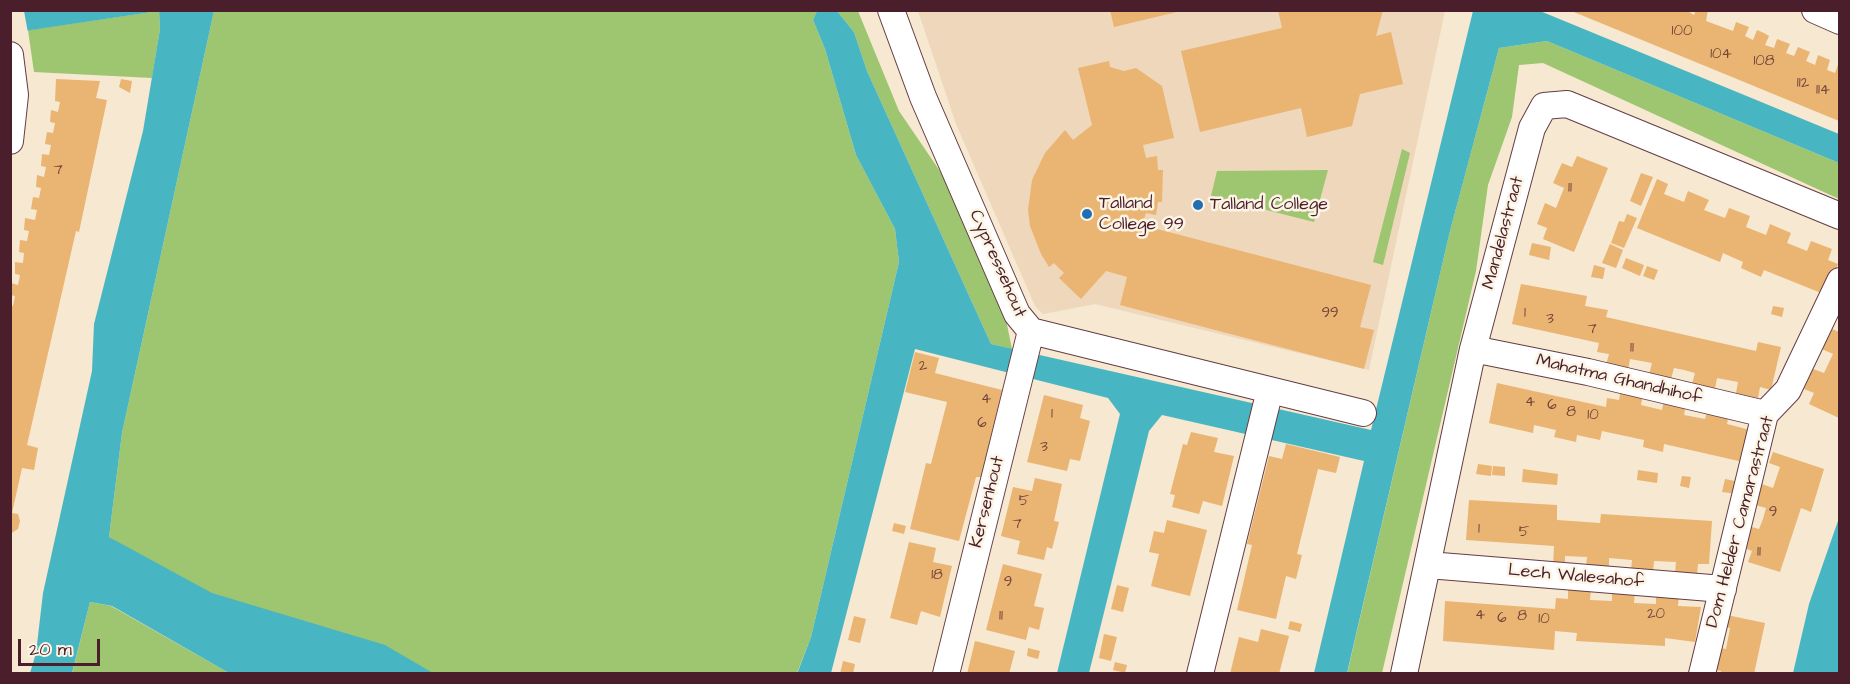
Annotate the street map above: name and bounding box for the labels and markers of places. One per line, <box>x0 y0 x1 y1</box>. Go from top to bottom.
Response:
place label: Talland College 99 <box>1099 193 1184 236</box>
place label: Talland College <box>1210 194 1328 216</box>
marker: Talland College <box>1191 198 1205 212</box>
marker: Talland College 99 <box>1080 207 1094 221</box>

